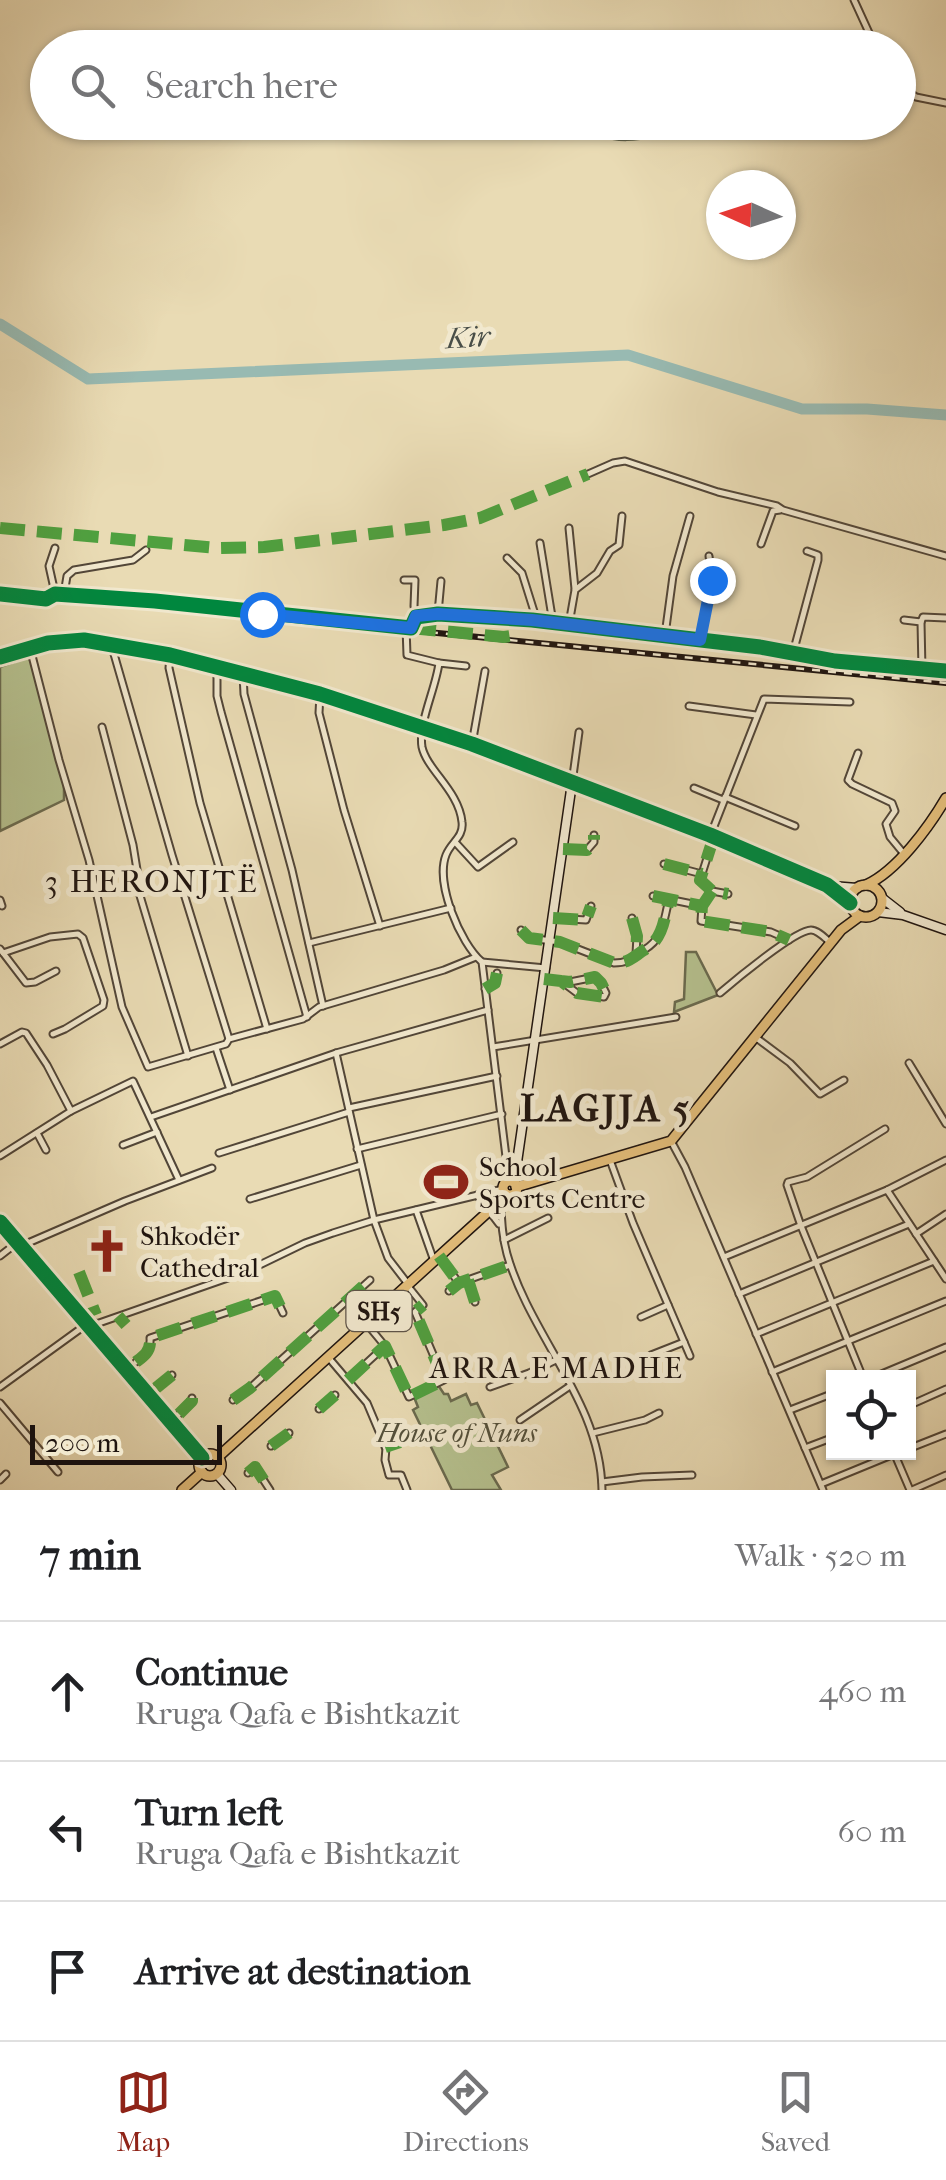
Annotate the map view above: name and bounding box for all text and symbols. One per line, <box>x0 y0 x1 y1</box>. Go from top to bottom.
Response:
search box <box>30 30 916 140</box>
icon: search <box>65 58 120 113</box>
text: Search here <box>145 63 338 108</box>
north arrow <box>706 170 796 260</box>
water label: Kir <box>443 319 493 356</box>
route end <box>690 558 736 604</box>
route start <box>240 592 286 638</box>
district label: 3 HERONJTË <box>45 863 259 900</box>
district label: LAGJJA 5 <box>520 1086 692 1131</box>
place label: School Sports Centre <box>479 1150 646 1215</box>
sports icon: School Sports Centre <box>422 1158 470 1206</box>
place label: Shkodër Cathedral <box>140 1219 259 1284</box>
church icon: Shkodër Cathedral <box>83 1227 131 1275</box>
road number: SH5 <box>346 1291 412 1331</box>
district label: ARRA E MADHE <box>429 1351 685 1386</box>
map controls <box>826 1370 916 1460</box>
button: locate <box>826 1370 916 1460</box>
park label: House of Nuns <box>376 1416 538 1449</box>
scale bar <box>30 1420 222 1464</box>
text: 200 m <box>45 1426 120 1459</box>
text: 7 min <box>40 1531 141 1580</box>
text: Walk · 520 m <box>735 1537 906 1574</box>
text: Continue <box>135 1650 288 1695</box>
icon: ahead <box>40 1664 95 1719</box>
text: 460 m <box>819 1673 906 1710</box>
text: Rruga Qafa e Bishtkazit <box>135 1695 460 1732</box>
text: Turn left <box>135 1790 283 1835</box>
icon: left <box>40 1804 95 1859</box>
text: 60 m <box>838 1813 906 1850</box>
text: Rruga Qafa e Bishtkazit <box>135 1835 460 1872</box>
icon: arrive <box>40 1944 95 1999</box>
text: Arrive at destination <box>135 1949 471 1994</box>
tab: Map <box>116 2065 171 2158</box>
tab: Directions <box>403 2065 529 2158</box>
tab: Saved <box>761 2065 830 2158</box>

